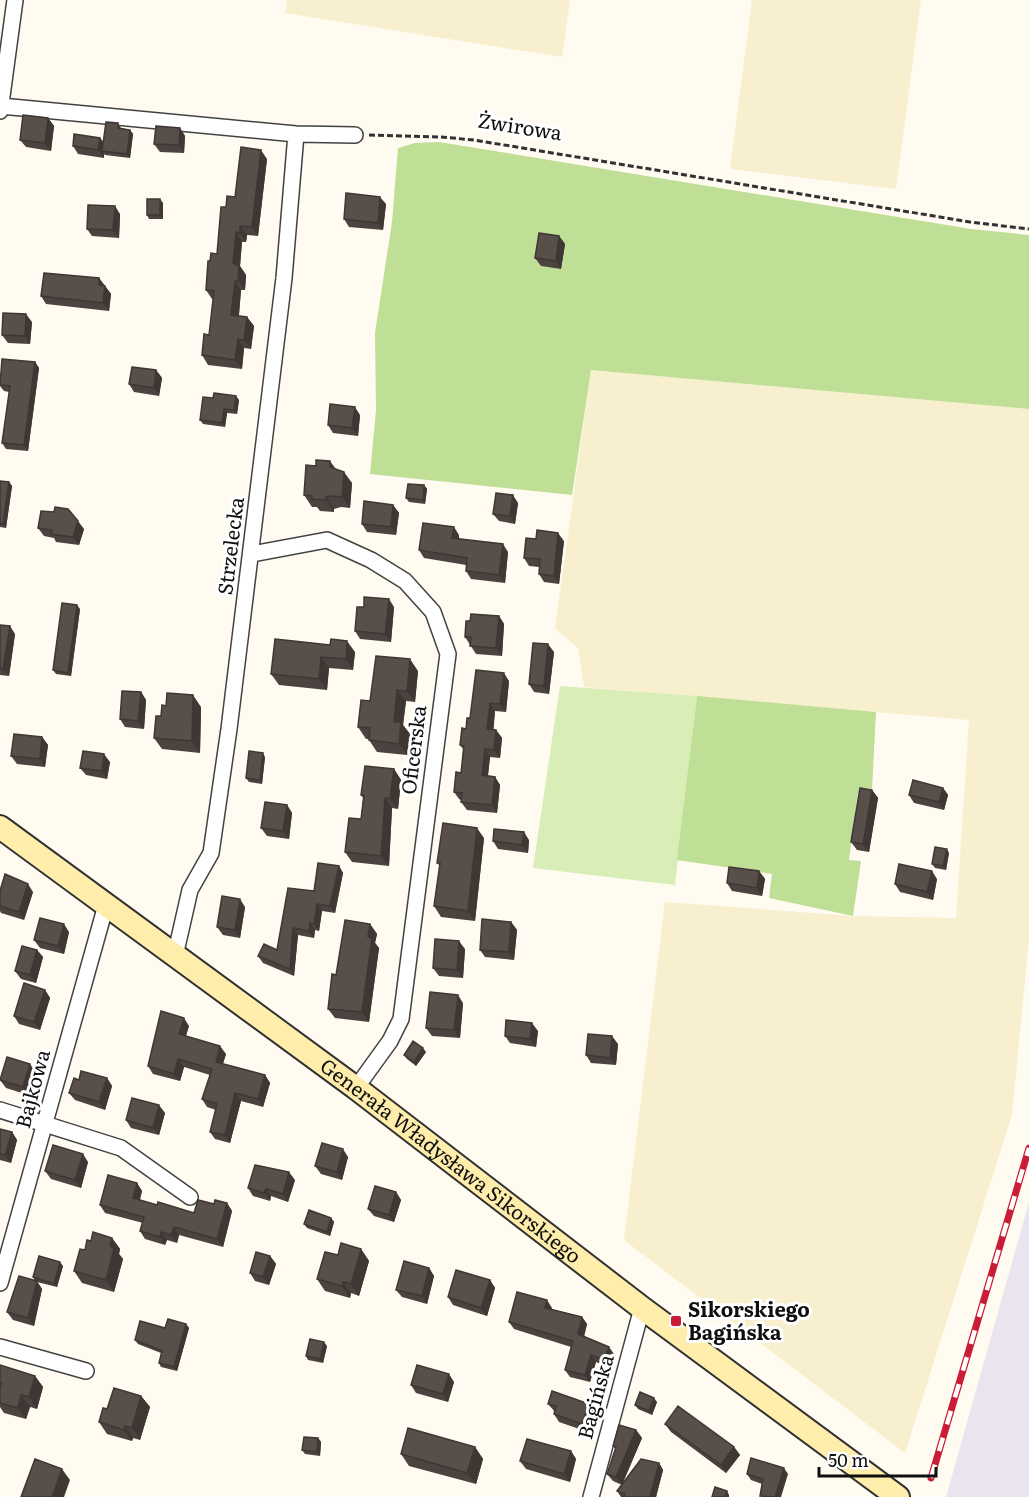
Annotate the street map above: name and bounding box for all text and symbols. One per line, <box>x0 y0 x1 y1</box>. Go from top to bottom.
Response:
street label: Żwirowa <box>476 104 565 147</box>
street label: Strzelecka <box>208 495 250 596</box>
street label: Oficerska <box>392 703 432 796</box>
street label: Bajkowa <box>6 1045 56 1131</box>
street label: Generała Władysława Sikorskiego <box>315 1050 589 1269</box>
place label: Sikorskiego Bagińska <box>688 1293 810 1346</box>
marker: Sikorskiego Bagińska <box>669 1314 683 1328</box>
street label: Bagińska <box>568 1350 620 1442</box>
scale bar <box>819 1440 936 1478</box>
text: 50 m <box>828 1446 869 1473</box>

